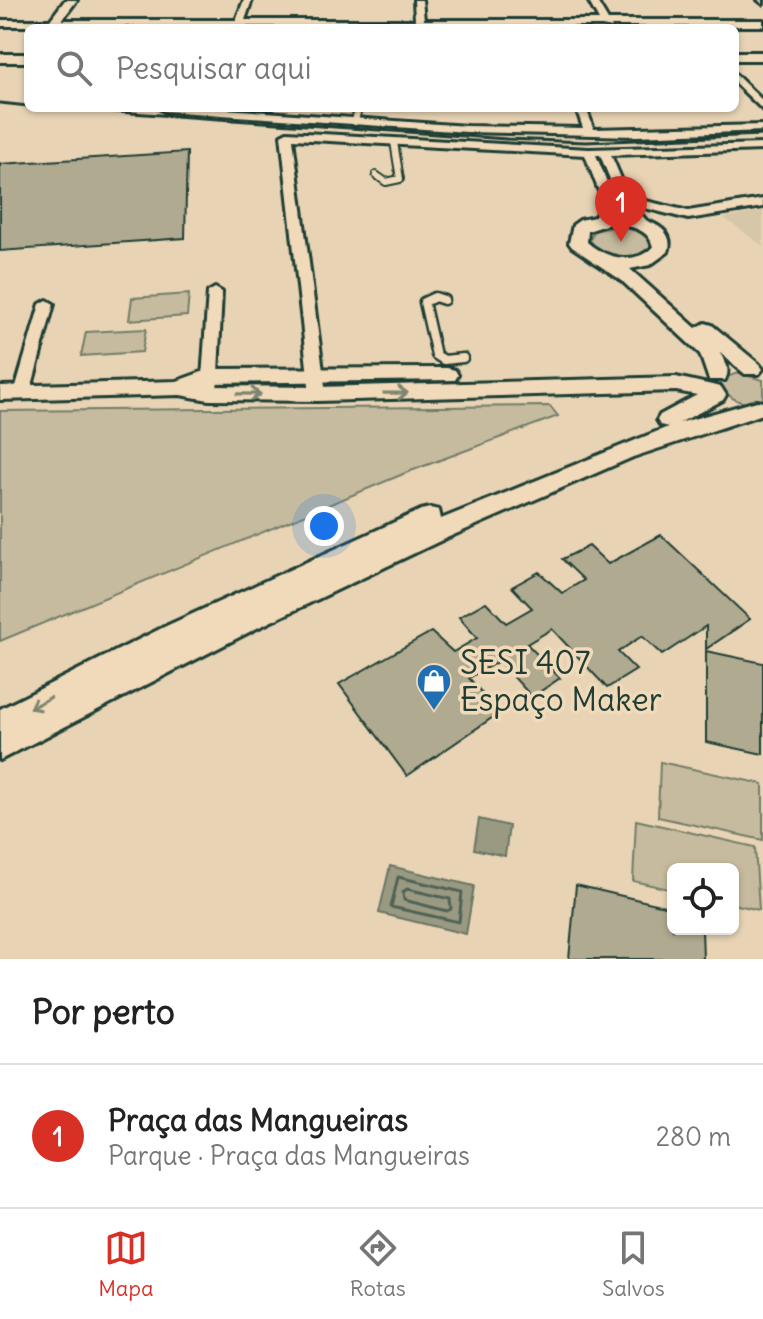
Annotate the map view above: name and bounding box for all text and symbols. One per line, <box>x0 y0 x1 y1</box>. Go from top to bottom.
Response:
search box <box>24 24 739 112</box>
icon: search <box>52 46 96 90</box>
text: Pesquisar aqui <box>116 49 312 87</box>
pin: 1 <box>595 176 647 242</box>
one-way arrow <box>382 385 409 400</box>
one-way arrow <box>235 386 262 402</box>
your location <box>304 506 344 546</box>
place label: SESI 407 Espaço Maker <box>460 642 662 720</box>
shop icon: SESI 407 Espaço Maker <box>415 662 453 712</box>
one-way arrow <box>29 695 53 711</box>
map controls <box>667 863 739 935</box>
button: locate <box>667 863 739 935</box>
text: Por perto <box>32 990 175 1033</box>
text: Praça das Mangueiras <box>108 1101 408 1139</box>
text: 1 <box>53 1120 63 1153</box>
text: 280 m <box>656 1120 731 1153</box>
text: Parque · Praça das Mangueiras <box>108 1139 470 1172</box>
tab: Mapa <box>98 1226 154 1302</box>
tab: Rotas <box>350 1226 406 1302</box>
tab: Salvos <box>602 1226 665 1302</box>

